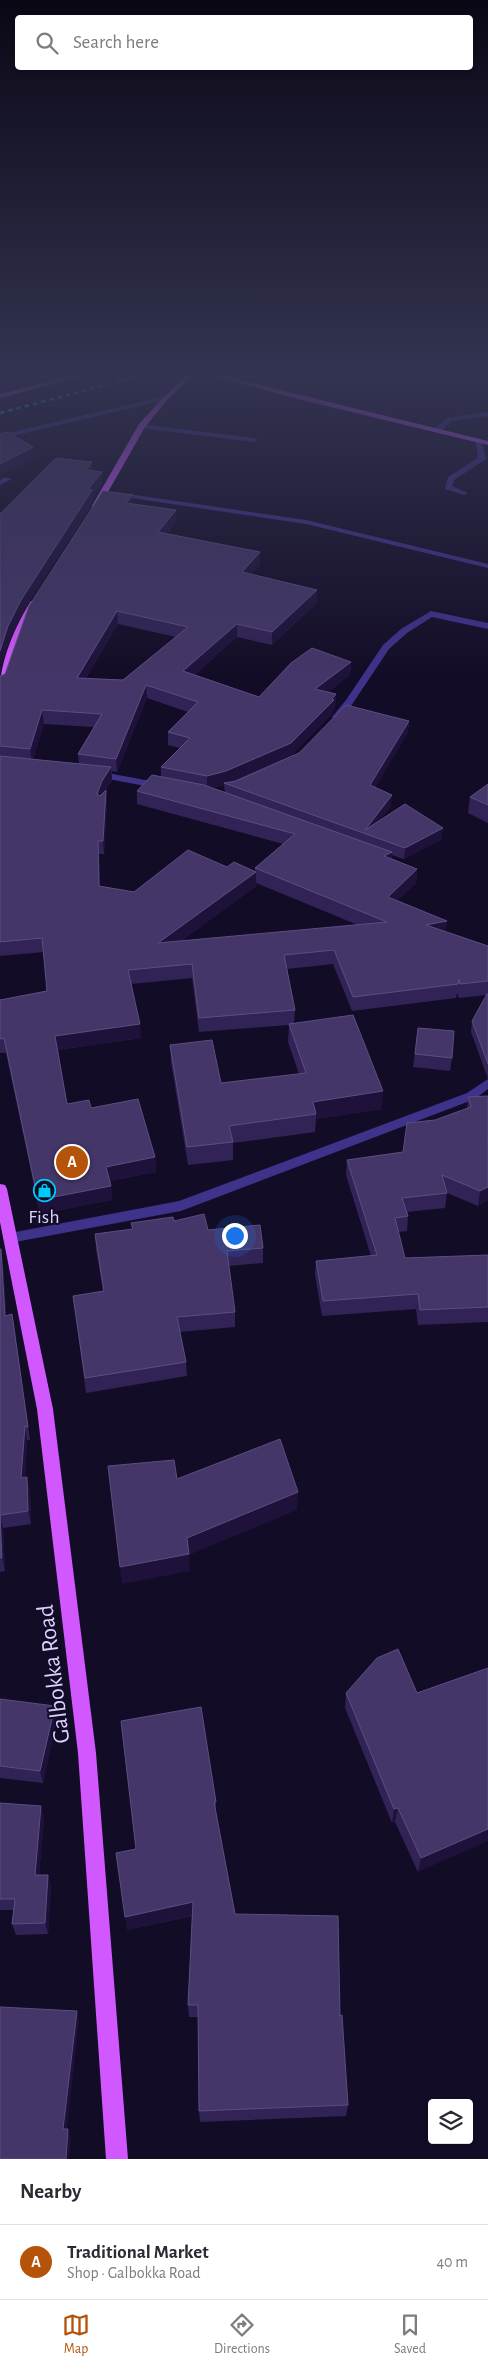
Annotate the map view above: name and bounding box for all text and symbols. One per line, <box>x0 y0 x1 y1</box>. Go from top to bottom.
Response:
search box <box>15 15 473 70</box>
icon: search <box>33 29 61 57</box>
text: Search here <box>73 33 159 52</box>
pin: A <box>56 1143 88 1181</box>
shop icon: Fish <box>32 1179 56 1203</box>
place label: Fish <box>28 1207 60 1227</box>
your location <box>222 1223 248 1249</box>
street label: Galbokka Road <box>34 1603 74 1745</box>
map controls <box>428 2099 473 2144</box>
button: layers <box>428 2099 473 2144</box>
text: Nearby <box>20 2181 81 2202</box>
text: Traditional Market <box>67 2243 209 2262</box>
text: A <box>31 2254 41 2270</box>
text: 40 m <box>436 2254 468 2270</box>
text: Shop · Galbokka Road <box>67 2265 201 2281</box>
tab: Map <box>62 2311 90 2358</box>
tab: Directions <box>214 2311 270 2358</box>
tab: Saved <box>394 2311 426 2358</box>

